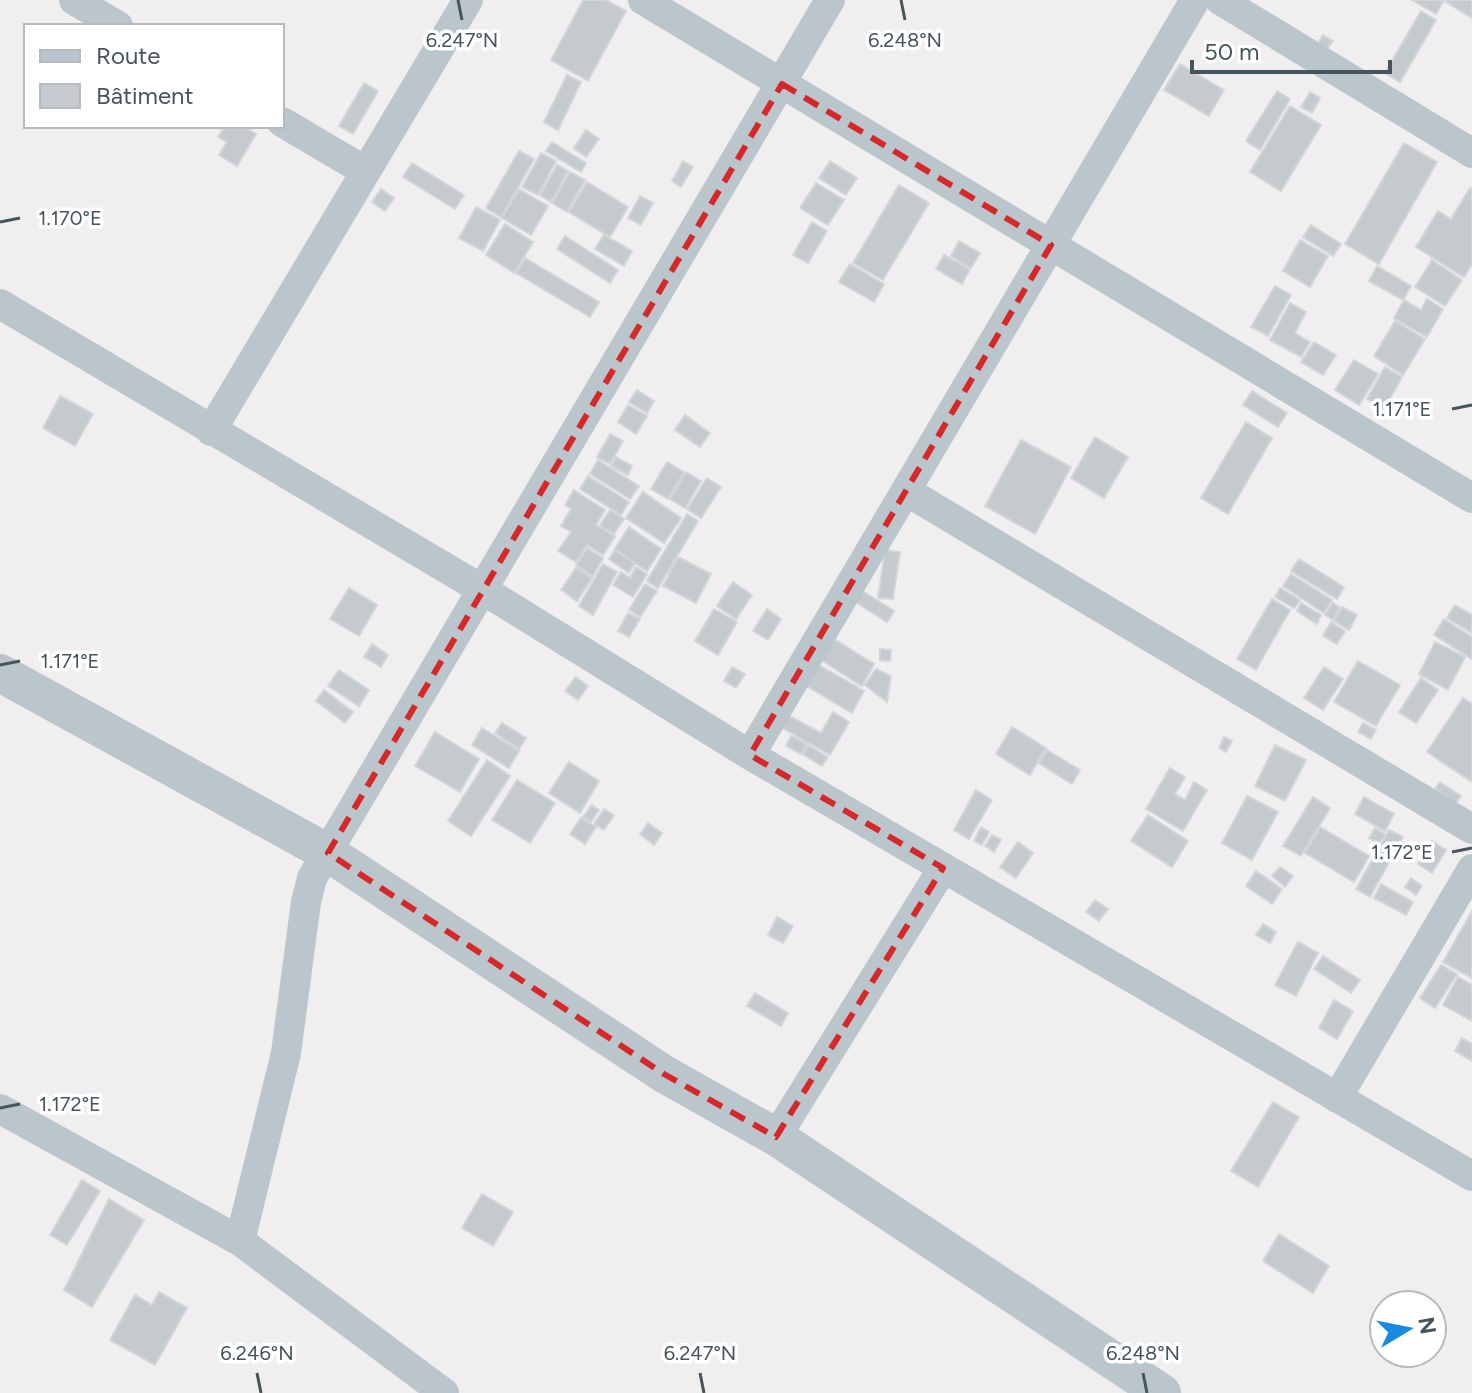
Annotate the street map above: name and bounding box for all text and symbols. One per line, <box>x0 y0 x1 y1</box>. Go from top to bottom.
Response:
legend <box>24 24 284 128</box>
scale bar <box>1192 24 1390 74</box>
text: 6.247°N <box>426 28 498 52</box>
text: 6.248°N <box>868 28 942 52</box>
text: 50 m <box>1204 37 1260 66</box>
text: Route <box>96 41 160 70</box>
text: Bâtiment <box>96 81 194 110</box>
text: 1.170°E <box>38 206 102 230</box>
text: 1.171°E <box>1373 397 1431 421</box>
text: 1.171°E <box>41 649 99 673</box>
text: 1.172°E <box>1371 840 1433 864</box>
text: 1.172°E <box>39 1092 101 1116</box>
north arrow <box>1368 1289 1448 1369</box>
text: N <box>1412 1315 1442 1336</box>
text: 6.246°N <box>220 1341 294 1365</box>
text: 6.247°N <box>664 1341 736 1365</box>
text: 6.248°N <box>1106 1341 1180 1365</box>

